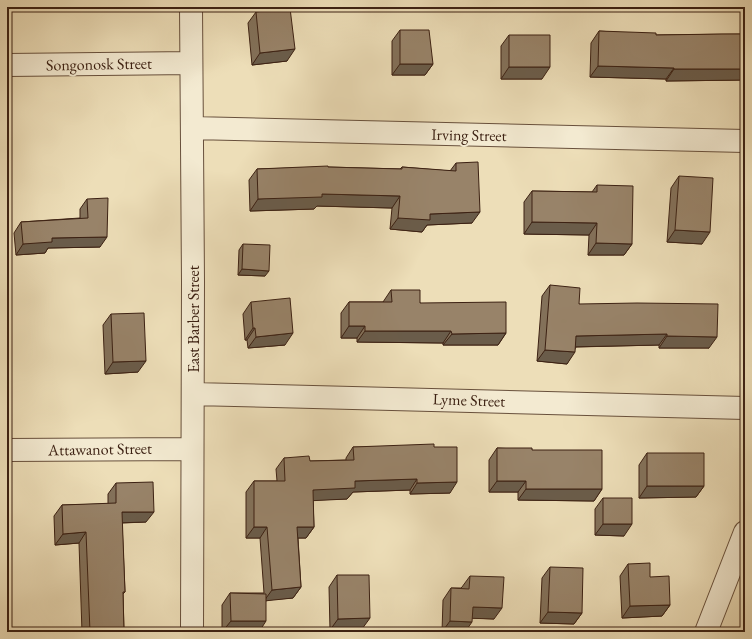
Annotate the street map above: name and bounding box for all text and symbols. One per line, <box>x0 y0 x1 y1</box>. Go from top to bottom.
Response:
street label: Songonosk Street <box>46 53 152 75</box>
street label: Irving Street <box>431 124 507 146</box>
street label: East Barber Street <box>183 265 204 373</box>
street label: Lyme Street <box>432 388 506 412</box>
street label: Attawanot Street <box>47 438 152 460</box>

